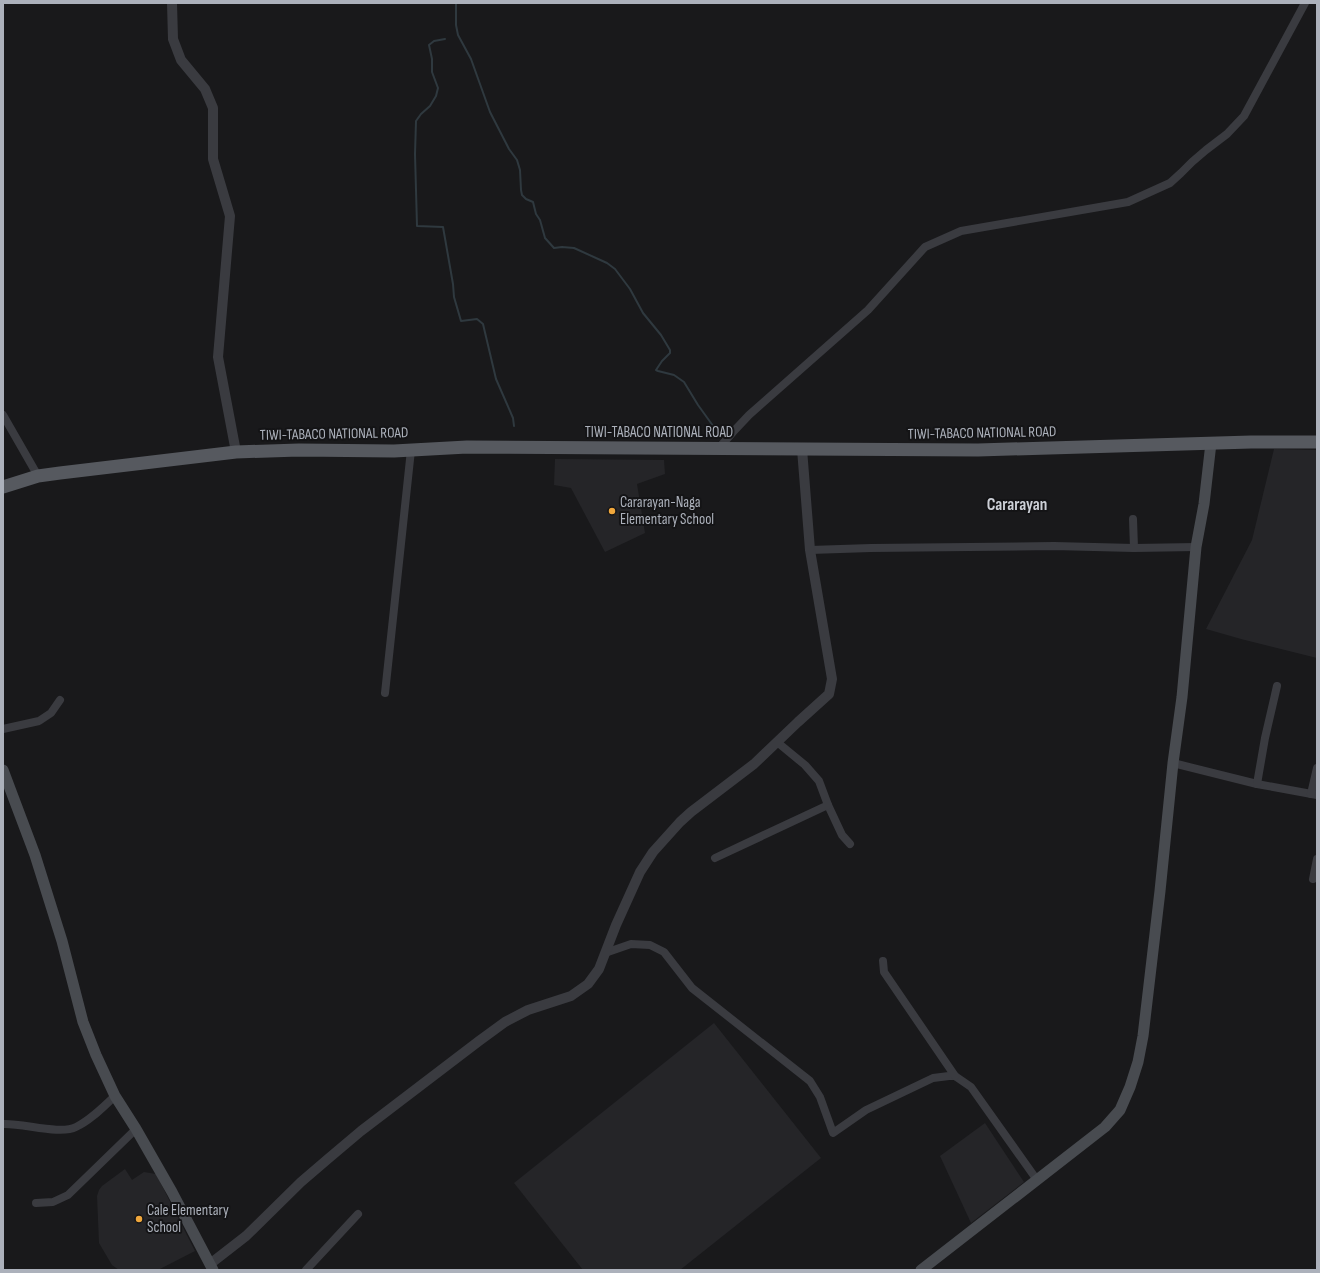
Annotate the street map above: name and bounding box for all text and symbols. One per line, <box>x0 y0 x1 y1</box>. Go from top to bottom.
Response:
street label: TIWI-TABACO NATIONAL ROAD <box>908 422 1056 444</box>
street label: TIWI-TABACO NATIONAL ROAD <box>260 423 408 445</box>
street label: TIWI-TABACO NATIONAL ROAD <box>585 423 733 442</box>
place label: Cararayan-Naga Elementary School <box>620 493 714 529</box>
district label: Cararayan <box>987 495 1047 515</box>
marker: Cararayan-Naga Elementary School <box>607 506 617 516</box>
place label: Cale Elementary School <box>147 1201 229 1237</box>
marker: Cale Elementary School <box>134 1214 144 1224</box>

